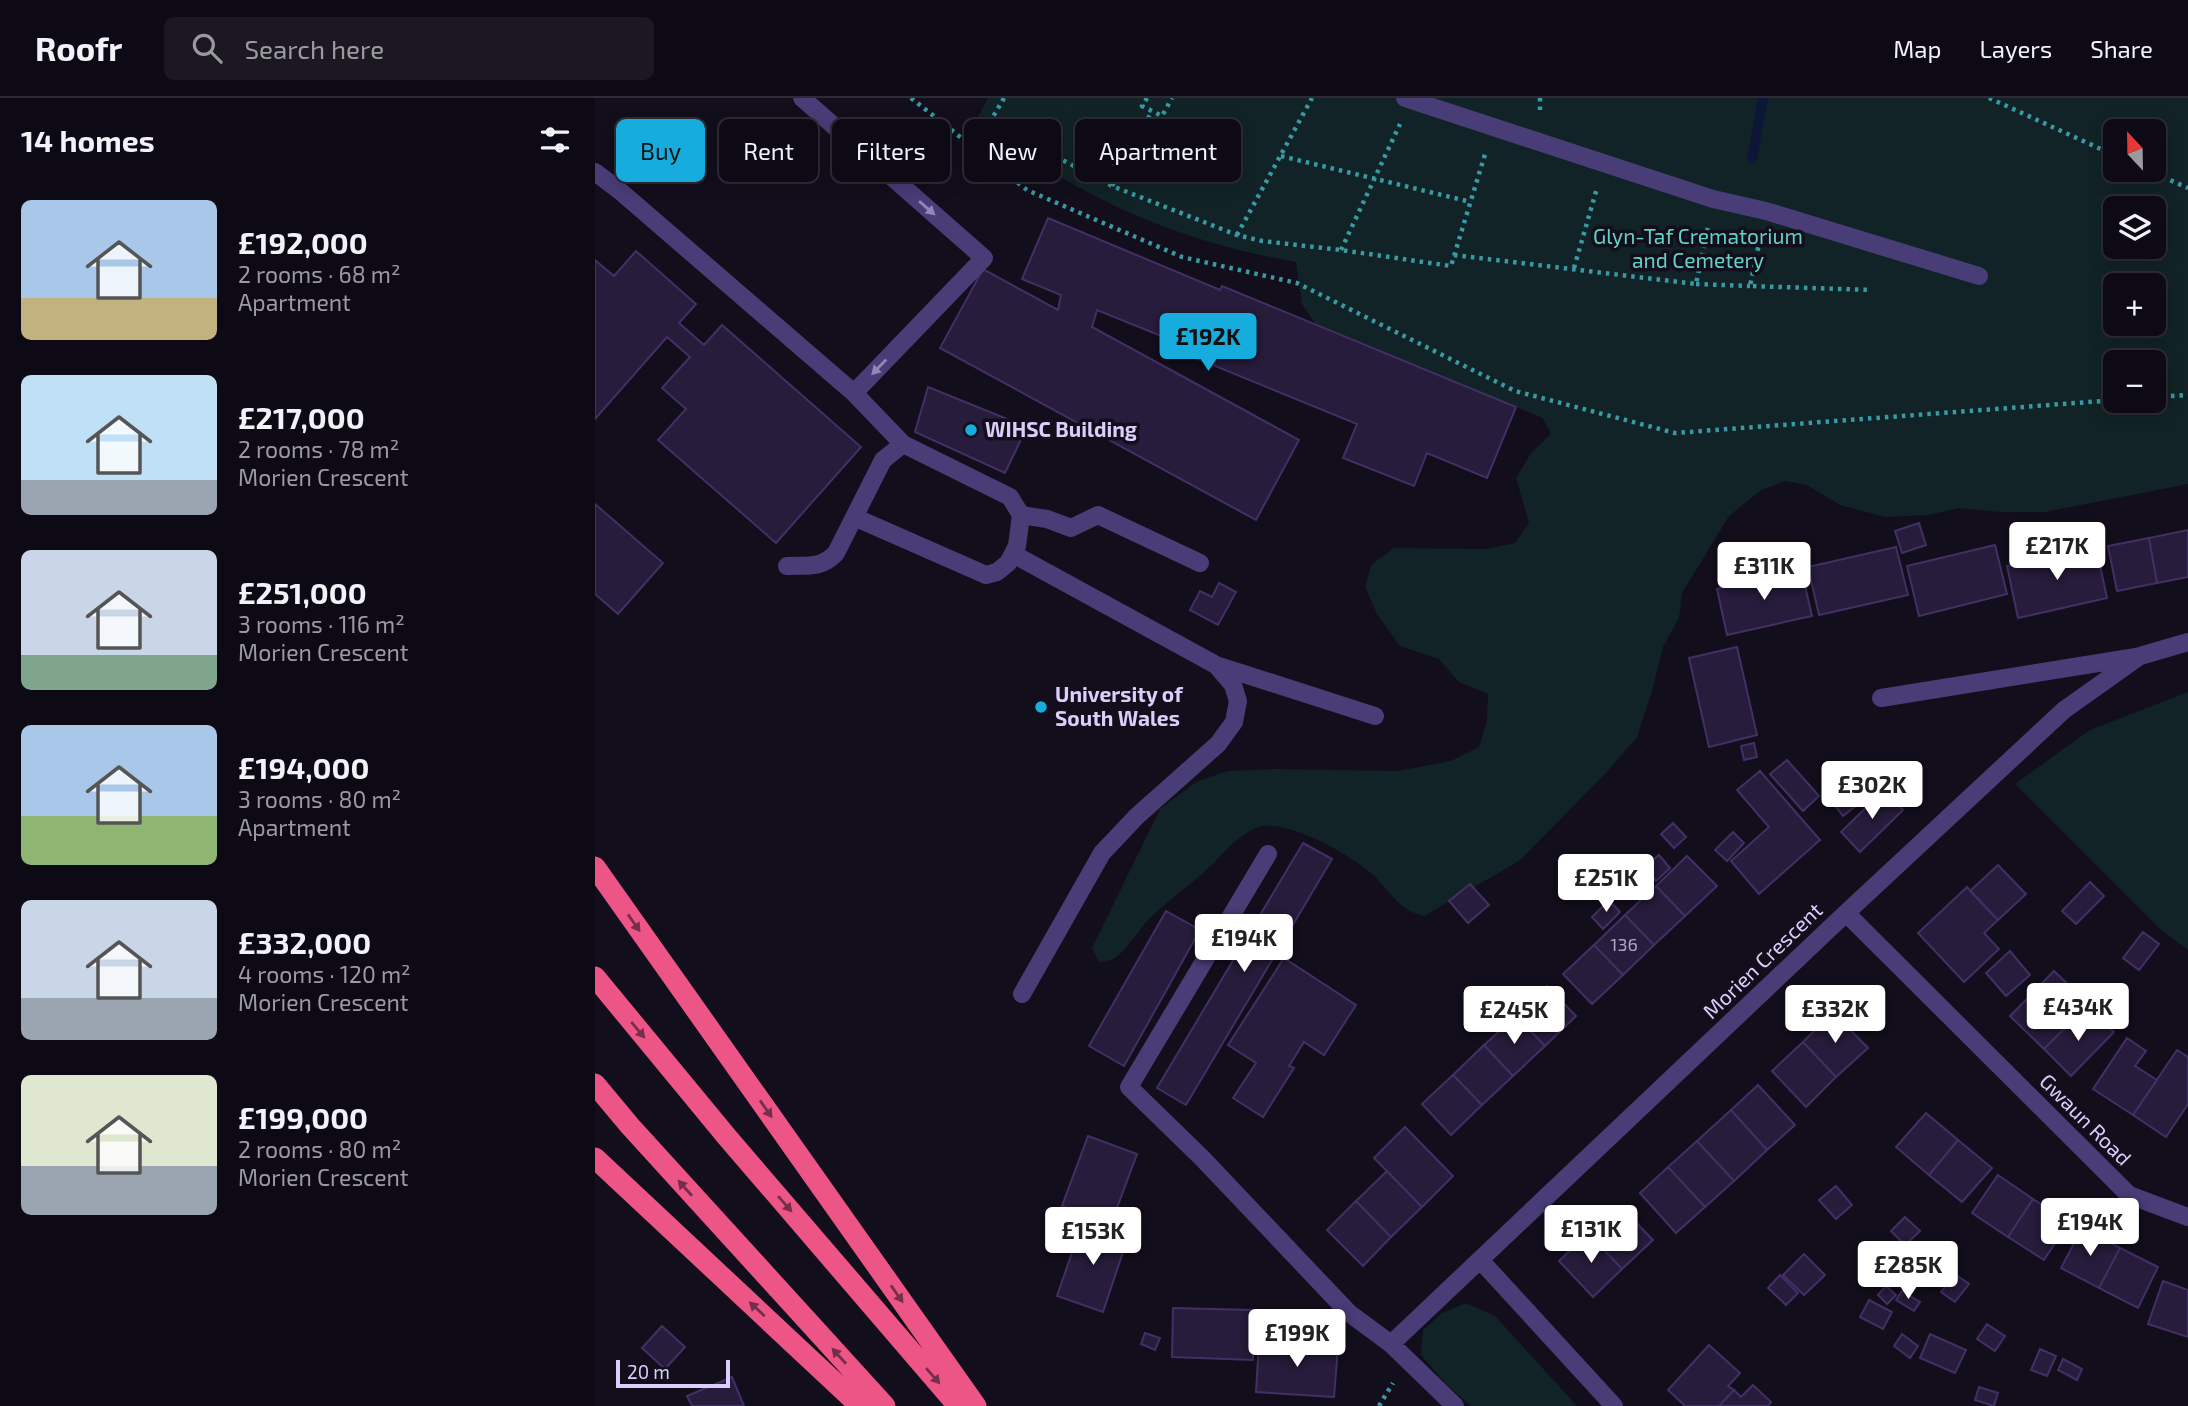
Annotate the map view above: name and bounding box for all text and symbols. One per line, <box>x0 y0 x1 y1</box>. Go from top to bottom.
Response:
search box <box>164 17 654 80</box>
text: Roofr <box>35 28 122 68</box>
icon: search <box>188 29 226 67</box>
text: Search here <box>244 33 384 64</box>
text: Map <box>1893 34 1941 63</box>
text: Layers <box>1979 34 2052 63</box>
text: Share <box>2090 34 2153 63</box>
chip: Buy <box>616 119 705 182</box>
chip: Rent <box>719 119 818 182</box>
chip: Filters <box>832 119 950 182</box>
chip: New <box>964 119 1061 182</box>
chip: Apartment <box>1075 119 1241 182</box>
north arrow <box>2103 119 2167 182</box>
map controls <box>2103 119 2166 413</box>
icon: filters <box>536 121 574 159</box>
text: 14 homes <box>21 122 155 158</box>
button: layers <box>2103 196 2166 259</box>
one-way arrow <box>918 200 936 216</box>
park label: Glyn-Taf Crematorium and Cemetery <box>1593 223 1803 272</box>
text: £192,000 <box>238 224 368 260</box>
icon: home <box>77 228 161 312</box>
text: 2 rooms · 68 m² <box>238 260 401 288</box>
button: + <box>2103 273 2166 336</box>
text: Apartment <box>238 288 351 316</box>
pin: £192K <box>1159 314 1257 373</box>
text: £192K <box>1176 322 1240 350</box>
button: − <box>2103 350 2166 413</box>
one-way arrow <box>871 359 888 376</box>
text: £217,000 <box>238 399 365 435</box>
icon: home <box>77 403 161 487</box>
place label: WIHSC Building <box>985 416 1137 441</box>
marker: WIHSC Building <box>963 422 979 438</box>
text: 2 rooms · 78 m² <box>238 435 399 463</box>
text: Morien Crescent <box>238 463 409 491</box>
pin: £217K <box>2008 522 2106 582</box>
text: £217K <box>2025 531 2089 559</box>
pin: £311K <box>1715 542 1813 602</box>
text: £311K <box>1734 551 1794 579</box>
text: £251,000 <box>238 574 367 610</box>
icon: home <box>77 578 161 662</box>
text: 3 rooms · 116 m² <box>238 610 405 638</box>
text: Morien Crescent <box>238 638 409 666</box>
place label: University of South Wales <box>1055 681 1183 730</box>
marker: University of South Wales <box>1033 699 1049 715</box>
text: £194,000 <box>238 749 369 785</box>
icon: home <box>77 753 161 837</box>
pin: £302K <box>1823 762 1921 821</box>
text: £302K <box>1838 770 1906 798</box>
text: 3 rooms · 80 m² <box>238 785 401 813</box>
text: Apartment <box>238 813 351 841</box>
pin: £251K <box>1557 854 1655 914</box>
text: £251K <box>1574 863 1638 891</box>
street label: Morien Crescent <box>1697 897 1827 1023</box>
one-way arrow <box>627 914 641 932</box>
pin: £194K <box>1195 914 1293 974</box>
text: £194K <box>1211 923 1277 951</box>
text: £332,000 <box>238 924 371 960</box>
icon: home <box>77 928 161 1012</box>
house number: 136 <box>1610 933 1638 955</box>
text: 4 rooms · 120 m² <box>238 960 411 988</box>
pin: £434K <box>2029 984 2127 1043</box>
pin: £245K <box>1465 986 1563 1046</box>
pin: £332K <box>1786 986 1884 1045</box>
text: Morien Crescent <box>238 988 409 1016</box>
text: £434K <box>2043 992 2113 1020</box>
text: £332K <box>1801 994 1869 1022</box>
text: £245K <box>1480 995 1548 1023</box>
one-way arrow <box>630 1021 645 1038</box>
street label: Gwaun Road <box>2035 1068 2137 1170</box>
text: £199,000 <box>238 1099 368 1135</box>
one-way arrow <box>759 1100 773 1118</box>
icon: home <box>77 1103 161 1187</box>
text: 2 rooms · 80 m² <box>238 1135 401 1163</box>
text: Morien Crescent <box>238 1163 409 1191</box>
one-way arrow <box>678 1180 694 1197</box>
one-way arrow <box>777 1195 792 1212</box>
pin: £194K <box>2041 1198 2139 1258</box>
pin: £131K <box>1542 1206 1640 1265</box>
text: £194K <box>2057 1207 2123 1235</box>
pin: £153K <box>1044 1208 1142 1267</box>
text: £131K <box>1561 1214 1621 1242</box>
text: £153K <box>1061 1216 1125 1244</box>
pin: £285K <box>1859 1242 1957 1301</box>
text: £285K <box>1874 1250 1942 1278</box>
one-way arrow <box>890 1285 904 1303</box>
one-way arrow <box>749 1302 766 1318</box>
pin: £199K <box>1248 1310 1346 1369</box>
text: £199K <box>1264 1318 1330 1346</box>
one-way arrow <box>831 1347 847 1365</box>
scale bar <box>616 1357 730 1389</box>
text: 20 m <box>627 1360 670 1383</box>
one-way arrow <box>925 1368 940 1385</box>

